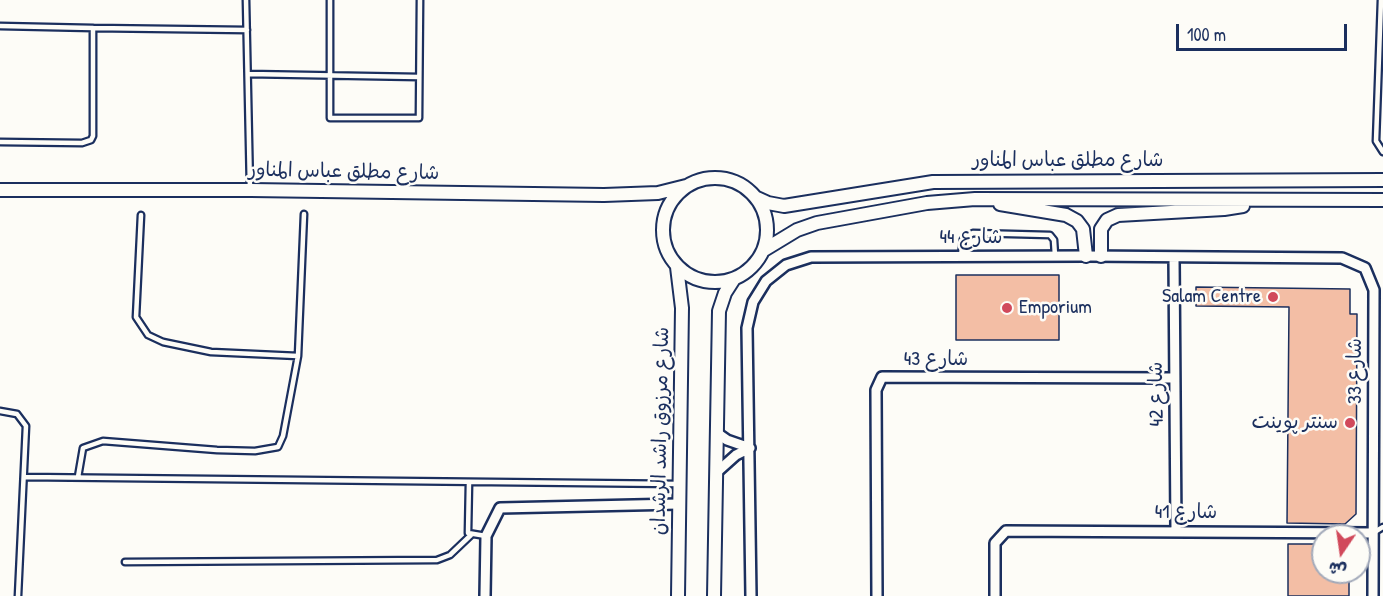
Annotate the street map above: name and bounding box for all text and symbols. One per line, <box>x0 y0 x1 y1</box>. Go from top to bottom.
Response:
scale bar <box>1179 12 1350 50</box>
text: 100 m <box>1187 22 1226 47</box>
street label: شارع مطلق عباس المناور <box>973 149 1163 173</box>
street label: شارع مطلق عباس المناور <box>248 158 440 186</box>
street label: شارع 44 <box>940 226 1002 250</box>
place label: Salam Centre <box>1162 285 1261 309</box>
marker: Salam Centre <box>1266 290 1280 304</box>
place label: Emporium <box>1019 296 1092 320</box>
marker: Emporium <box>1000 301 1014 315</box>
street label: شارع مرزوق راشد الرشدان <box>647 327 675 535</box>
street label: شارع 33 <box>1344 338 1368 404</box>
street label: شارع 43 <box>904 348 968 372</box>
street label: شارع 42 <box>1144 361 1170 427</box>
place label: سنتر پوينت <box>1252 411 1338 435</box>
marker: سنتر پوينت <box>1343 416 1357 430</box>
street label: شارع 41 <box>1155 501 1217 525</box>
north arrow <box>1311 524 1371 584</box>
text: ش <box>1326 557 1348 582</box>

